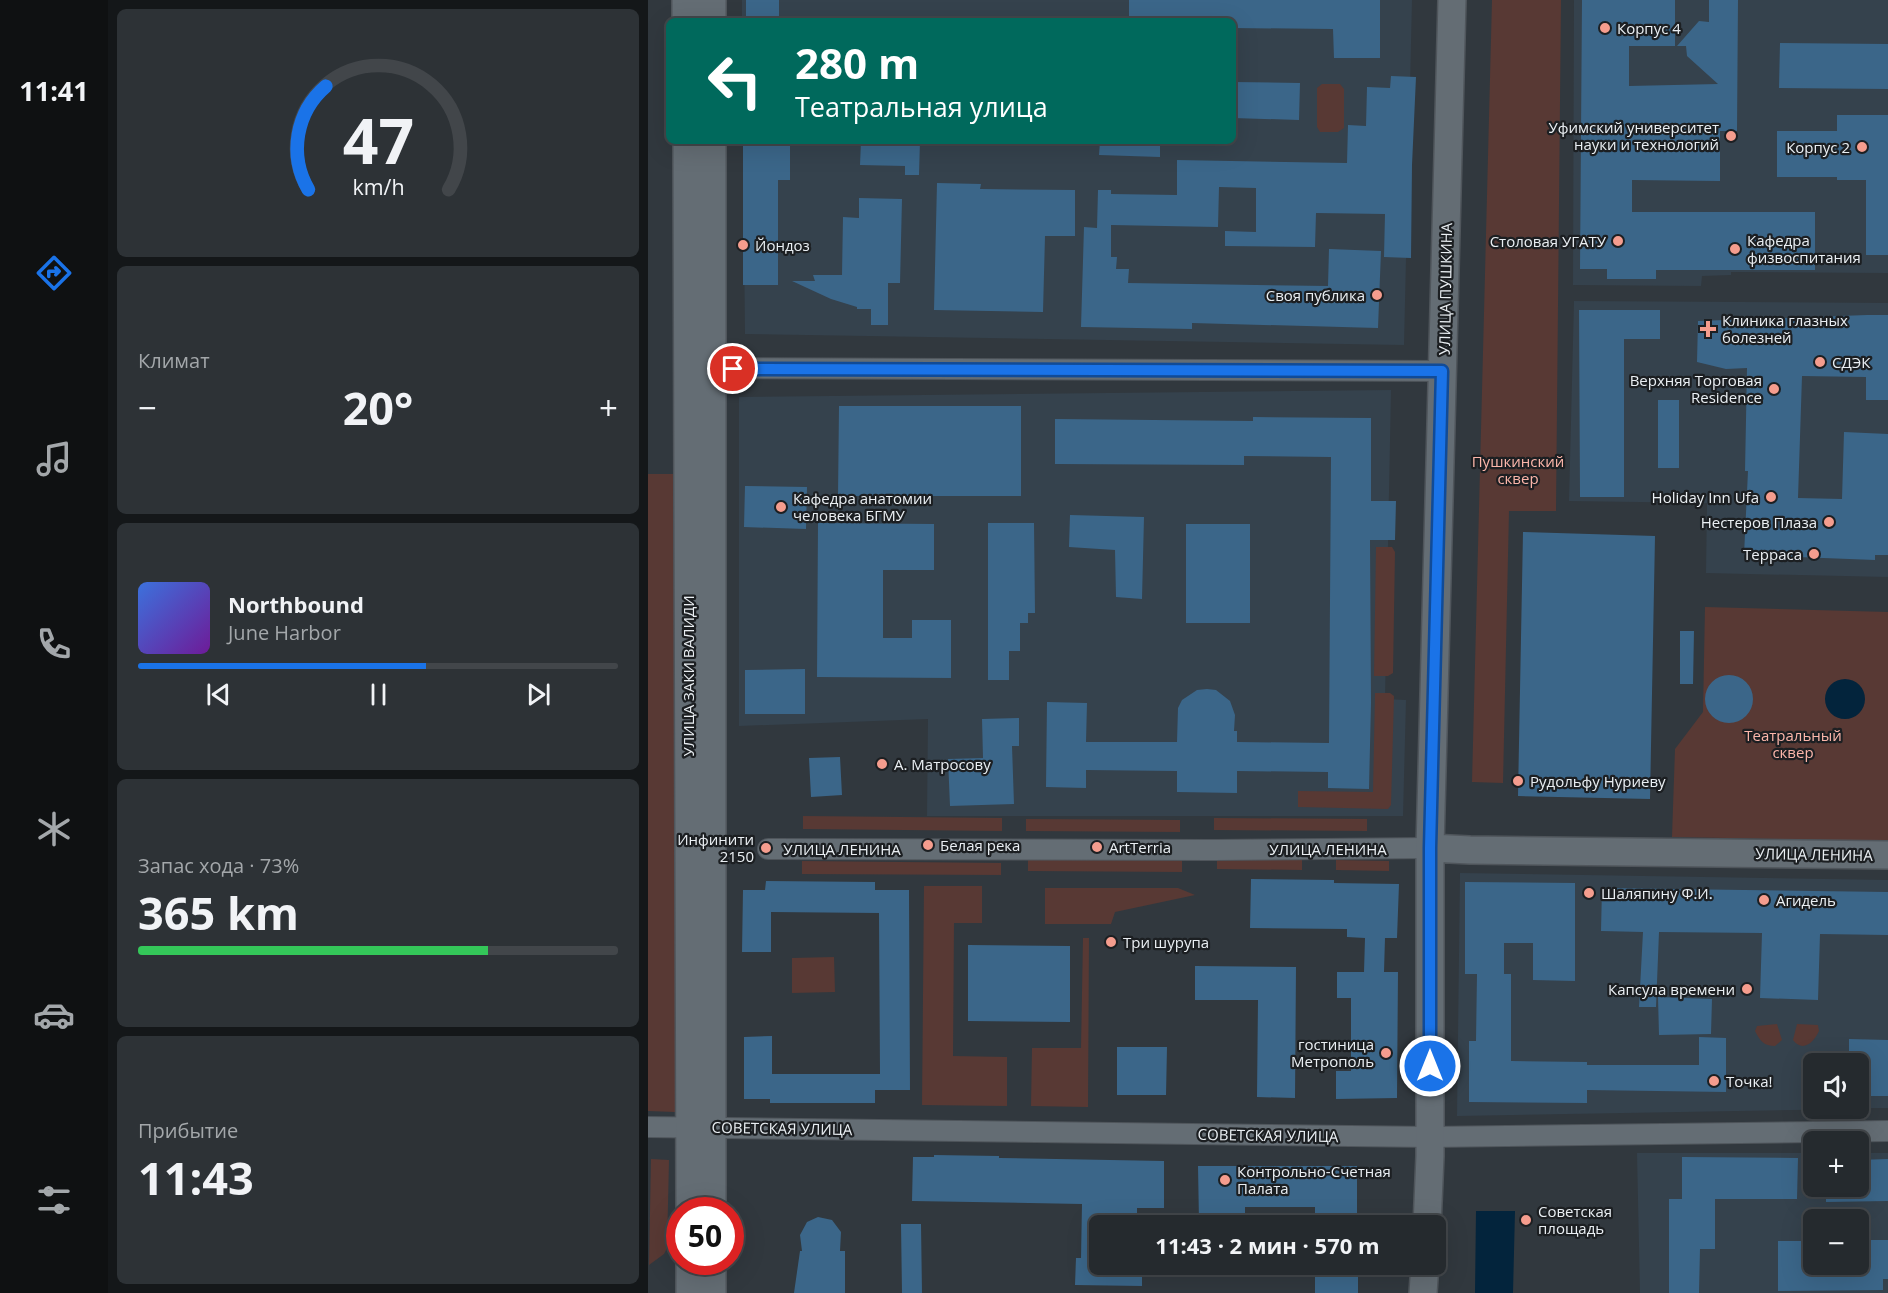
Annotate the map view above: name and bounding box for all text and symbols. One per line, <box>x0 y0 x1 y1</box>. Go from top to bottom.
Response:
place label: Корпус 4 <box>1617 18 1681 38</box>
marker: Корпус 4 <box>1598 21 1612 35</box>
text: 280 m <box>795 34 919 91</box>
icon: left <box>696 42 774 120</box>
text: 11:41 <box>19 72 89 109</box>
text: Театральная улица <box>795 88 1048 125</box>
text: 47 <box>342 97 414 182</box>
place label: Уфимский университет науки и технологий <box>1549 117 1719 154</box>
marker: Уфимский университет науки и технологий <box>1724 129 1738 143</box>
place label: Корпус 2 <box>1786 137 1850 157</box>
marker: Корпус 2 <box>1855 140 1869 154</box>
text: km/h <box>352 172 404 201</box>
street label: УЛИЦА ПУШКИНА <box>1434 222 1456 355</box>
place label: Кафедра физвоспитания <box>1747 230 1861 267</box>
place label: Столовая УГАТУ <box>1490 231 1607 251</box>
marker: Столовая УГАТУ <box>1611 234 1625 248</box>
place label: Йондоз <box>755 235 810 255</box>
marker: Йондоз <box>736 238 750 252</box>
marker: Кафедра физвоспитания <box>1728 242 1742 256</box>
icon: directions <box>33 252 75 294</box>
place label: Своя публика <box>1266 285 1365 305</box>
marker: Своя публика <box>1370 288 1384 302</box>
place label: Клиника глазных болезней <box>1722 310 1848 347</box>
marker: Клиника глазных болезней <box>1699 320 1717 338</box>
pin <box>707 343 758 394</box>
text: Климат <box>138 347 210 374</box>
icon: arrive <box>716 352 749 385</box>
place label: СДЭК <box>1832 352 1871 372</box>
marker: СДЭК <box>1813 355 1827 369</box>
place label: Верхняя Торговая Residence <box>1630 370 1762 407</box>
text: 20° <box>343 377 413 438</box>
marker: Верхняя Торговая Residence <box>1767 382 1781 396</box>
text: − <box>138 385 157 430</box>
text: + <box>599 385 618 430</box>
icon: music <box>33 438 75 480</box>
park label: Пушкинский сквер <box>1472 451 1564 488</box>
place label: Holiday Inn Ufa <box>1652 487 1759 507</box>
place label: Кафедра анатомии человека БГМУ <box>793 488 932 525</box>
marker: Holiday Inn Ufa <box>1764 490 1778 504</box>
marker: Кафедра анатомии человека БГМУ <box>774 500 788 514</box>
place label: Нестеров Плаза <box>1701 512 1817 532</box>
marker: Нестеров Плаза <box>1822 515 1836 529</box>
place label: Терраса <box>1743 544 1802 564</box>
marker: Терраса <box>1807 547 1821 561</box>
text: Northbound <box>228 589 364 619</box>
street label: УЛИЦА ЗАКИ ВАЛИДИ <box>678 595 698 757</box>
text: June Harbor <box>228 619 341 646</box>
icon: phone <box>33 623 75 665</box>
icon: previous <box>202 678 235 711</box>
icon: pause <box>362 678 395 711</box>
icon: next <box>522 678 555 711</box>
park label: Театральный сквер <box>1744 725 1842 762</box>
place label: А. Матросову <box>894 754 991 774</box>
marker: А. Матросову <box>875 757 889 771</box>
place label: Рудольфу Нуриеву <box>1530 771 1666 791</box>
marker: Рудольфу Нуриеву <box>1511 774 1525 788</box>
icon: climate <box>33 808 75 850</box>
place label: Инфинити 2150 <box>677 829 754 866</box>
place label: Белая река <box>940 835 1020 855</box>
place label: ArtTerria <box>1109 837 1171 857</box>
marker: Белая река <box>921 838 935 852</box>
street label: УЛИЦА ЛЕНИНА <box>783 839 901 859</box>
street label: УЛИЦА ЛЕНИНА <box>1269 839 1387 859</box>
marker: ArtTerria <box>1090 840 1104 854</box>
marker: Инфинити 2150 <box>759 841 773 855</box>
street label: УЛИЦА ЛЕНИНА <box>1755 843 1873 865</box>
text: Запас хода · 73% <box>138 852 299 879</box>
text: 365 km <box>138 882 299 943</box>
place label: Шаляпину Ф.И. <box>1601 883 1713 903</box>
marker: Шаляпину Ф.И. <box>1582 886 1596 900</box>
place label: Агидель <box>1776 890 1836 910</box>
marker: Агидель <box>1757 893 1771 907</box>
place label: Три шурупа <box>1123 932 1209 952</box>
marker: Три шурупа <box>1104 935 1118 949</box>
place label: Капсула времени <box>1608 979 1735 999</box>
marker: Капсула времени <box>1740 982 1754 996</box>
icon: car <box>33 994 75 1036</box>
place label: гостиница Метрополь <box>1291 1034 1374 1071</box>
position arrow <box>1398 1034 1462 1098</box>
marker: гостиница Метрополь <box>1379 1046 1393 1060</box>
map controls <box>1803 1053 1869 1275</box>
button: sound <box>1803 1053 1869 1119</box>
place label: Точка! <box>1726 1071 1772 1091</box>
marker: Точка! <box>1707 1074 1721 1088</box>
text: Прибытие <box>138 1117 238 1144</box>
street label: СОВЕТСКАЯ УЛИЦА <box>712 1117 853 1139</box>
street label: СОВЕТСКАЯ УЛИЦА <box>1198 1124 1339 1146</box>
button: + <box>1803 1131 1869 1197</box>
text: 11:43 <box>138 1147 254 1208</box>
place label: Контрольно-Счетная Палата <box>1237 1161 1391 1198</box>
marker: Контрольно-Счетная Палата <box>1218 1173 1232 1187</box>
icon: filters <box>33 1179 75 1221</box>
speed limit sign: 50 <box>666 1197 744 1275</box>
place label: Советская площадь <box>1538 1201 1612 1238</box>
button: − <box>1803 1209 1869 1275</box>
marker: Советская площадь <box>1519 1213 1533 1227</box>
text: 11:43 · 2 мин · 570 m <box>1155 1230 1380 1260</box>

